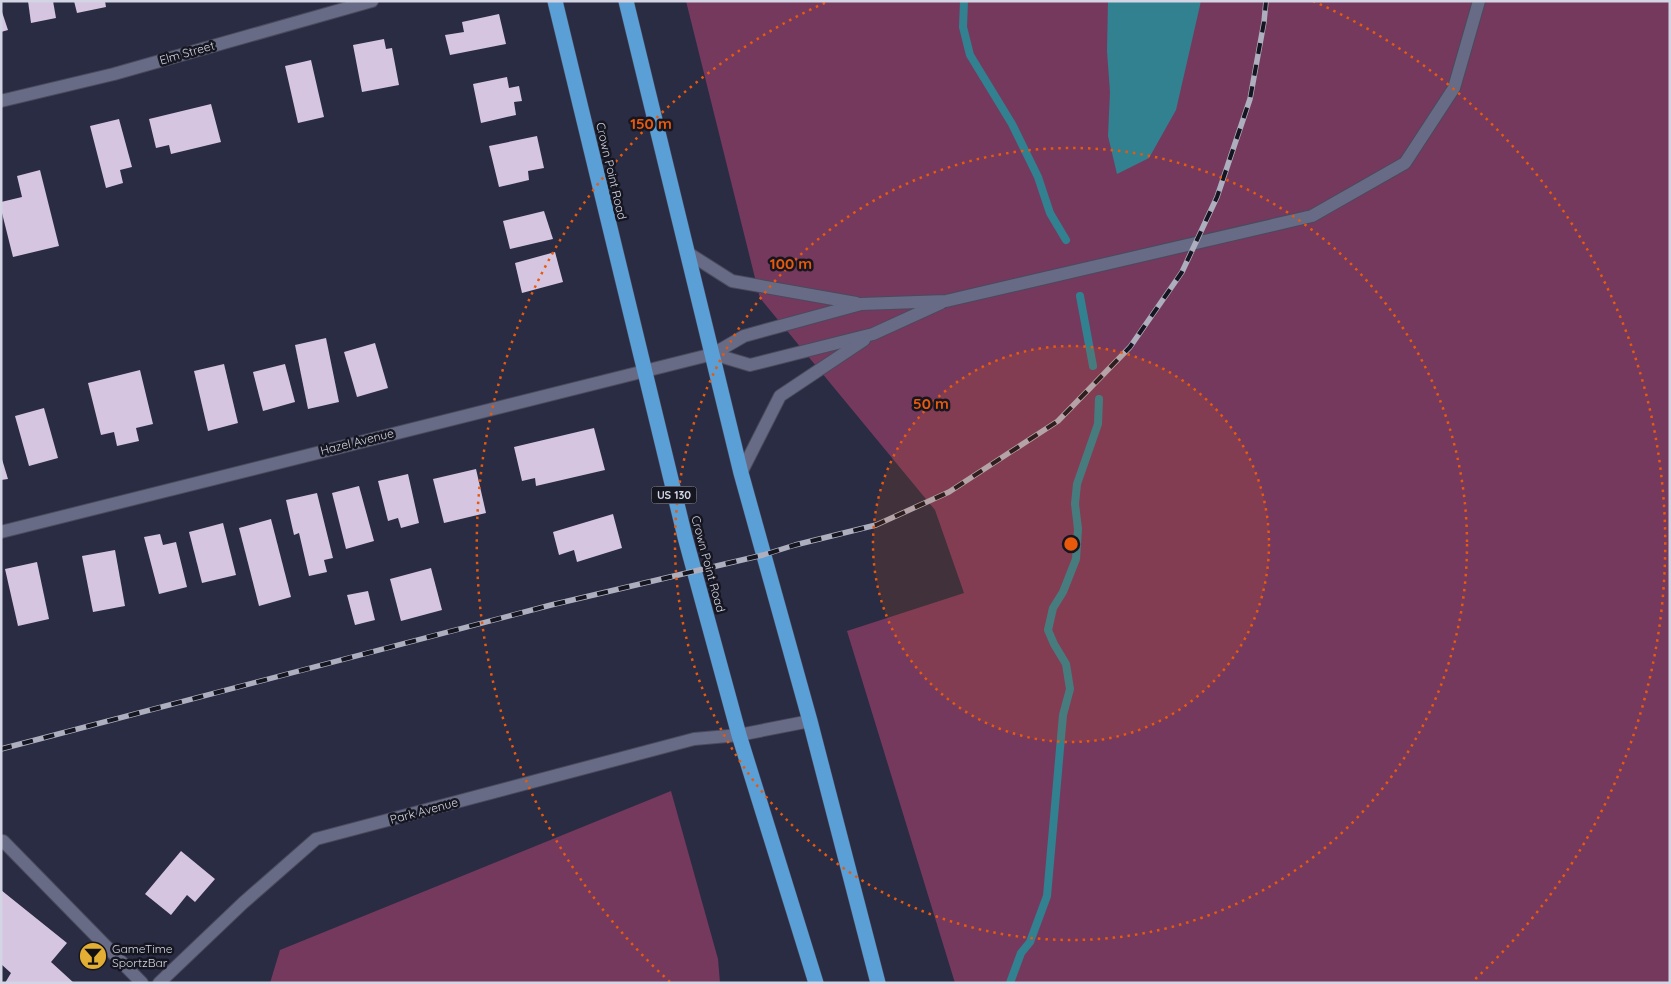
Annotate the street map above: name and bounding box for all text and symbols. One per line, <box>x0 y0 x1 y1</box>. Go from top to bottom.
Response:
street label: Elm Street <box>158 38 216 68</box>
text: 150 m <box>630 114 672 133</box>
street label: Crown Point Road <box>593 121 630 221</box>
text: 100 m <box>770 254 812 273</box>
text: 50 m <box>913 394 949 413</box>
street label: Hazel Avenue <box>318 425 395 458</box>
road number: US 130 <box>652 486 696 504</box>
street label: Crown Point Road <box>688 514 729 614</box>
centre of rings <box>1062 535 1080 553</box>
street label: Park Avenue <box>388 794 460 827</box>
bar icon: GameTime SportzBar <box>78 941 108 971</box>
place label: GameTime SportzBar <box>112 941 173 970</box>

